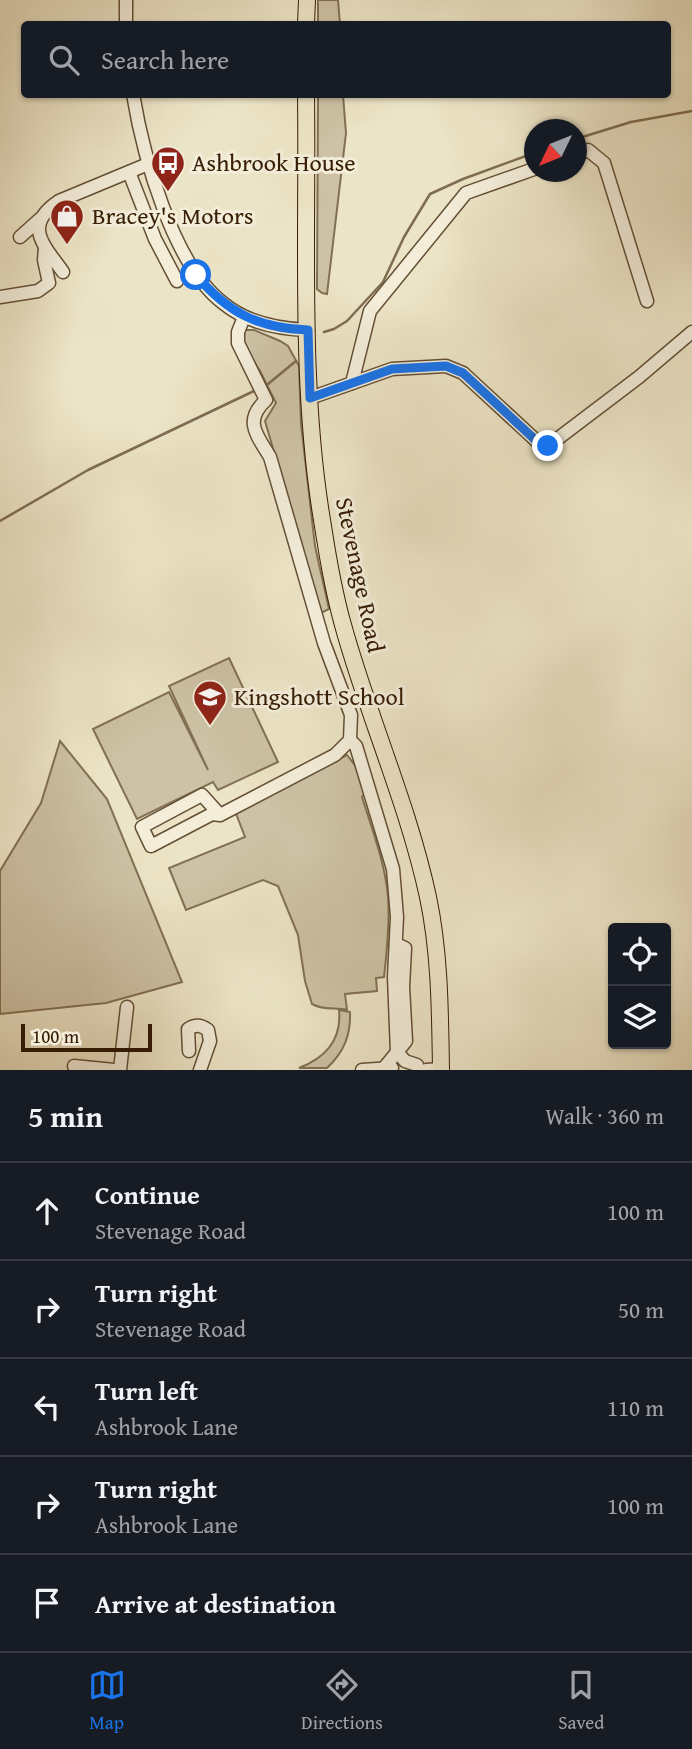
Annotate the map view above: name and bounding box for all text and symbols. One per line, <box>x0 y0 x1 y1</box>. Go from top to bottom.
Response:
search box <box>21 21 671 98</box>
text: Search here <box>101 40 229 79</box>
icon: search <box>45 41 83 79</box>
north arrow <box>524 119 587 182</box>
bus stop icon: Ashbrook House <box>149 144 187 193</box>
place label: Ashbrook House <box>192 145 355 180</box>
shop icon: Bracey's Motors <box>48 197 86 246</box>
place label: Bracey's Motors <box>92 198 254 233</box>
route start <box>180 259 211 290</box>
route end <box>532 430 563 461</box>
street label: Stevenage Road <box>327 494 394 656</box>
school or university icon: Kingshott School <box>191 678 229 727</box>
place label: Kingshott School <box>234 679 405 714</box>
map controls <box>608 923 671 1049</box>
button: locate <box>608 923 671 986</box>
button: layers <box>608 986 671 1049</box>
scale bar <box>21 1021 152 1053</box>
text: 100 m <box>32 1022 79 1050</box>
text: 5 min <box>28 1094 103 1138</box>
text: Walk · 360 m <box>545 1099 664 1132</box>
text: Continue <box>95 1175 200 1214</box>
icon: ahead <box>28 1192 66 1230</box>
text: 100 m <box>607 1195 664 1228</box>
text: Stevenage Road <box>95 1214 246 1247</box>
text: Turn right <box>95 1273 217 1312</box>
icon: right <box>28 1290 66 1328</box>
text: 50 m <box>618 1293 664 1326</box>
text: Stevenage Road <box>95 1312 246 1345</box>
text: Turn left <box>95 1371 198 1410</box>
icon: left <box>28 1388 66 1426</box>
text: 110 m <box>607 1391 664 1424</box>
text: Ashbrook Lane <box>95 1410 238 1443</box>
text: Turn right <box>95 1469 217 1508</box>
icon: right <box>28 1486 66 1524</box>
text: 100 m <box>607 1489 664 1522</box>
text: Ashbrook Lane <box>95 1508 238 1541</box>
icon: arrive <box>28 1584 66 1622</box>
text: Arrive at destination <box>95 1584 336 1623</box>
tab: Map <box>88 1666 126 1736</box>
tab: Directions <box>301 1666 383 1736</box>
tab: Saved <box>558 1666 604 1736</box>

